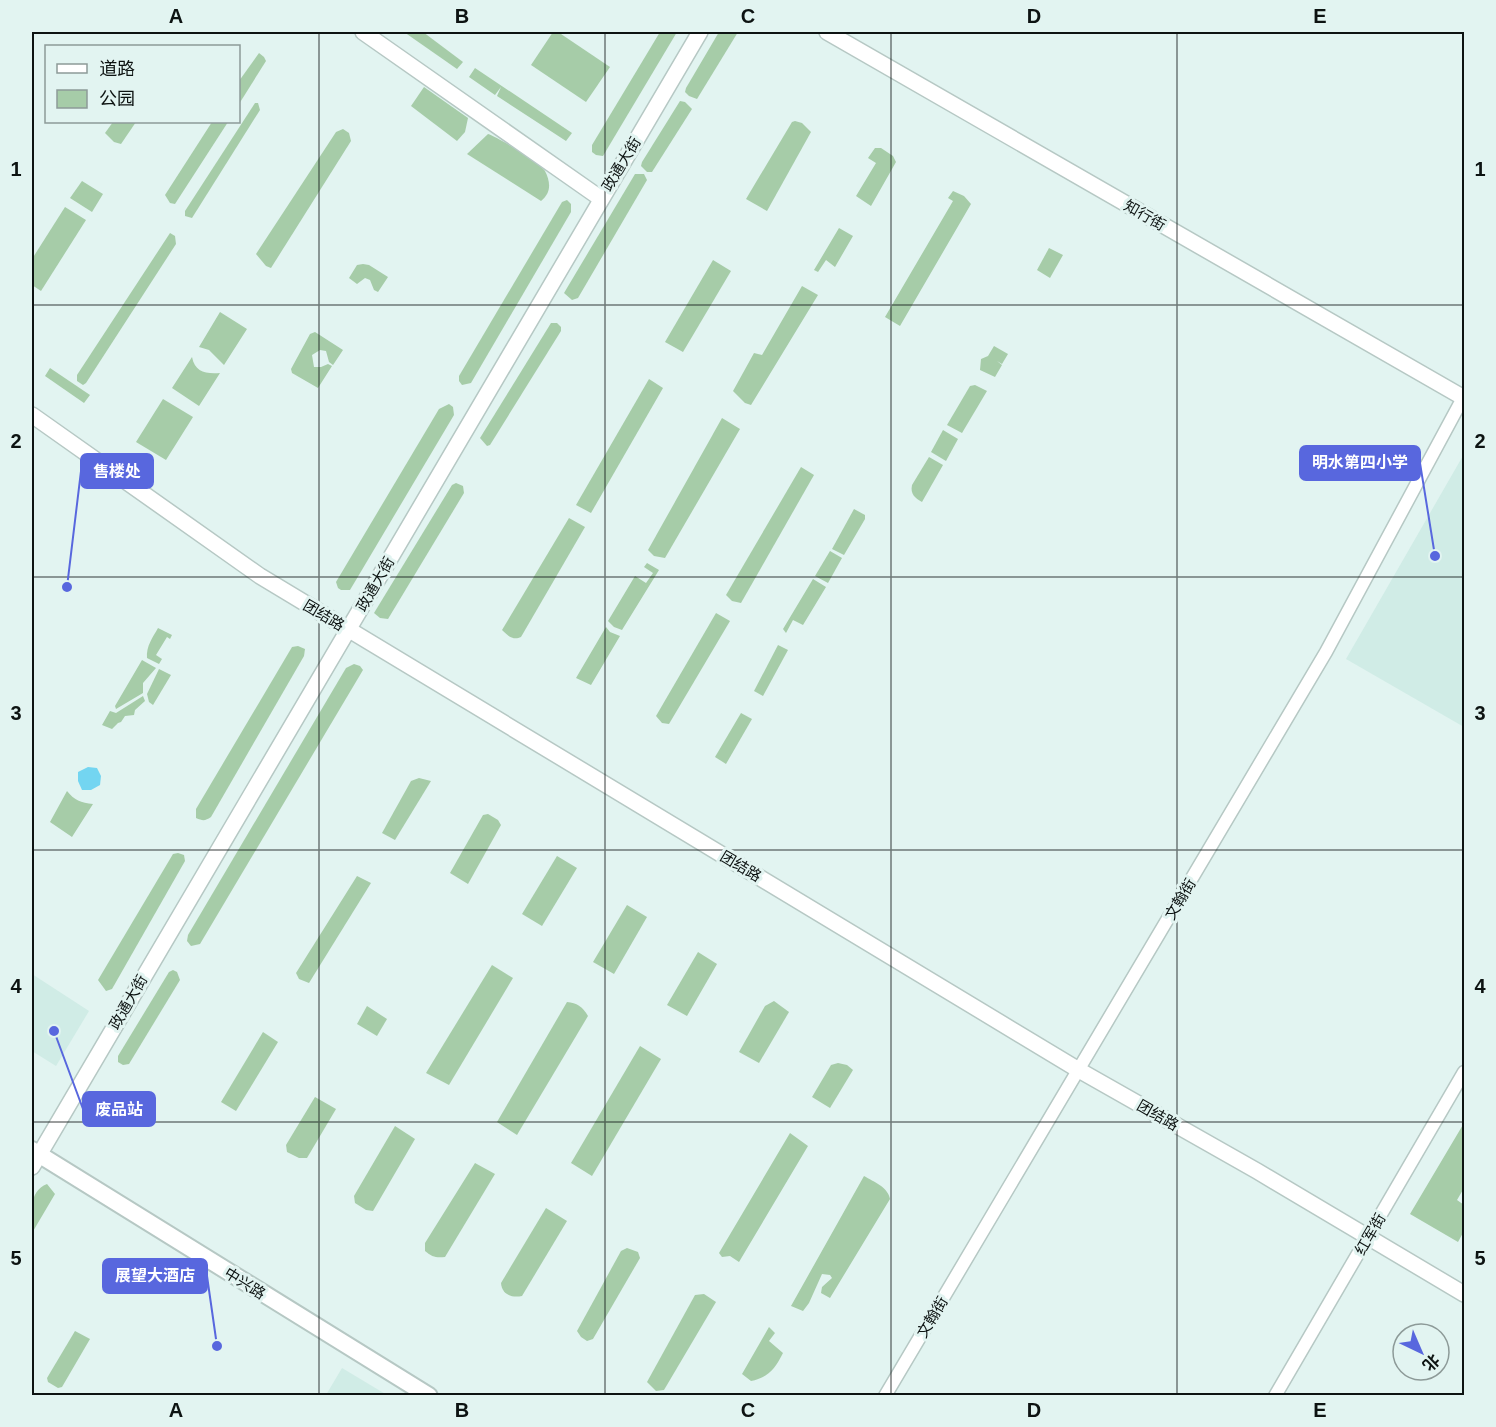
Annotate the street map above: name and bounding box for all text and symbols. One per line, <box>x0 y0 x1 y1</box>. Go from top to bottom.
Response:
text: A <box>169 5 183 27</box>
text: B <box>455 5 469 27</box>
text: C <box>741 5 755 27</box>
text: D <box>1027 5 1041 27</box>
text: E <box>1313 5 1327 27</box>
legend <box>45 45 240 123</box>
text: 道路 <box>99 59 135 79</box>
text: 公园 <box>99 89 135 109</box>
street label: 政通大街 <box>598 134 644 194</box>
text: 1 <box>10 158 22 180</box>
text: 1 <box>1474 158 1486 180</box>
street label: 知行街 <box>1121 196 1169 234</box>
text: 2 <box>10 430 22 452</box>
text: 2 <box>1474 430 1486 452</box>
callout: 明水第四小学 <box>1300 446 1420 480</box>
callout: 售楼处 <box>81 454 153 488</box>
text: 明水第四小学 <box>1312 454 1408 471</box>
text: 售楼处 <box>93 463 141 480</box>
street label: 政通大街 <box>353 554 397 614</box>
street label: 团结路 <box>300 596 348 634</box>
text: 3 <box>10 702 22 724</box>
text: 3 <box>1474 702 1486 724</box>
street label: 团结路 <box>717 847 765 885</box>
street label: 文翰街 <box>1161 875 1199 923</box>
street label: 政通大街 <box>106 972 150 1032</box>
text: 4 <box>10 975 22 997</box>
text: 4 <box>1474 975 1486 997</box>
callout: 废品站 <box>83 1092 155 1126</box>
street label: 团结路 <box>1134 1096 1182 1134</box>
text: 废品站 <box>95 1101 143 1118</box>
street label: 红军街 <box>1351 1210 1389 1258</box>
text: 5 <box>10 1247 22 1269</box>
text: 5 <box>1474 1247 1486 1269</box>
callout: 展望大酒店 <box>103 1259 207 1293</box>
street label: 中兴路 <box>221 1264 269 1302</box>
text: 展望大酒店 <box>115 1267 195 1284</box>
street label: 文翰街 <box>913 1293 951 1341</box>
north arrow <box>1391 1322 1451 1382</box>
text: 北 <box>1419 1351 1443 1374</box>
text: A <box>169 1399 183 1421</box>
text: B <box>455 1399 469 1421</box>
text: C <box>741 1399 755 1421</box>
text: D <box>1027 1399 1041 1421</box>
text: E <box>1313 1399 1327 1421</box>

